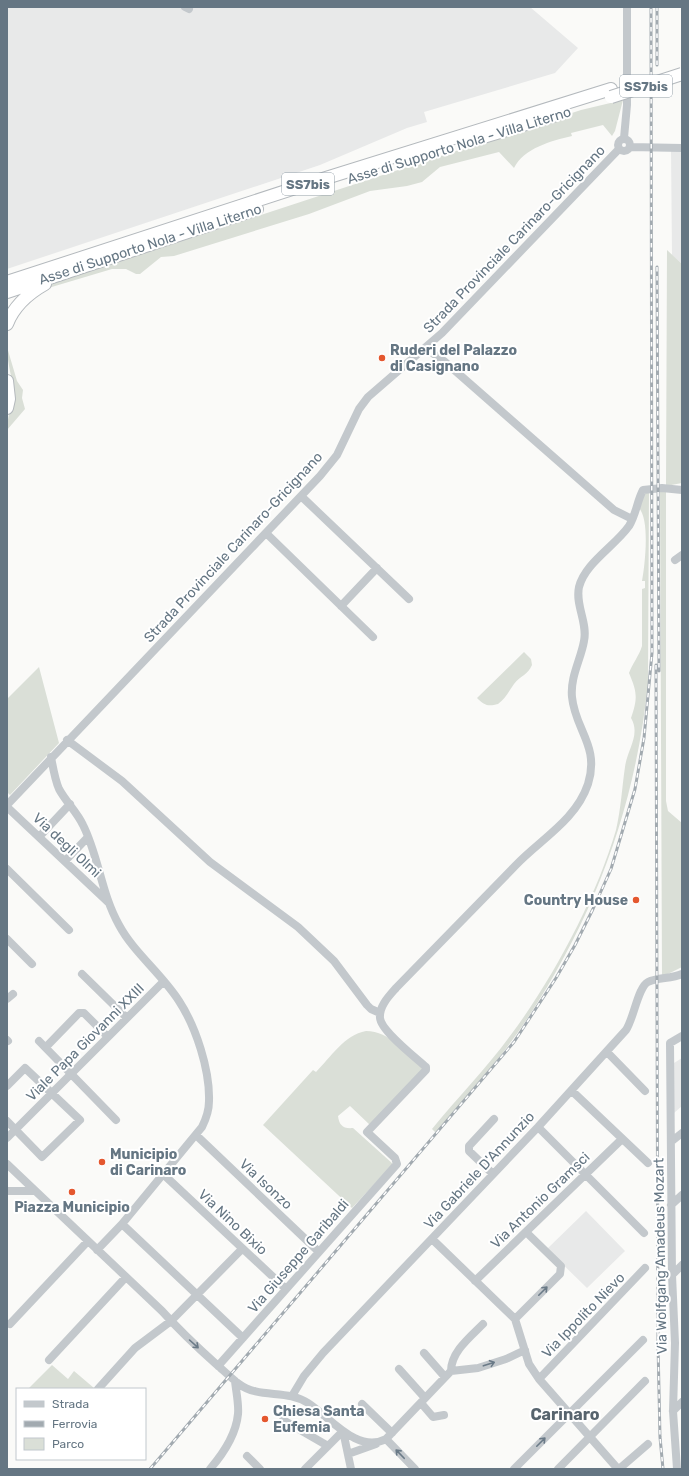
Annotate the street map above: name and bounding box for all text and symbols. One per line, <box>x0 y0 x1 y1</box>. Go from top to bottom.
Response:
road number: SS7bis <box>620 75 672 97</box>
street label: Asse di Supporto Nola - Villa Literno <box>345 103 573 188</box>
street label: Strada Provinciale Carinaro-Gricignano <box>420 142 609 337</box>
road number: SS7bis <box>282 173 334 195</box>
street label: Asse di Supporto Nola - Villa Literno <box>37 200 264 289</box>
place label: Ruderi del Palazzo di Casignano <box>390 342 517 375</box>
marker: Ruderi del Palazzo di Casignano <box>377 353 387 363</box>
street label: Strada Provinciale Carinaro-Gricignano <box>140 449 326 646</box>
street label: Via degli Olmi <box>29 809 104 881</box>
place label: Country House <box>524 892 628 909</box>
marker: Country House <box>631 895 641 905</box>
street label: Viale Papa Giovanni XXIII <box>23 980 148 1105</box>
street label: Via Gabriele D'Annunzio <box>421 1108 538 1232</box>
place label: Municipio di Carinaro <box>110 1146 186 1179</box>
street label: Via Antonio Gramsci <box>487 1149 593 1252</box>
street label: Via Isonzo <box>236 1156 296 1213</box>
marker: Municipio di Carinaro <box>97 1157 107 1167</box>
street label: Via Wolfgang Amadeus Mozart <box>650 1157 671 1354</box>
street label: Via Nino Bixio <box>195 1186 271 1259</box>
marker: Piazza Municipio <box>67 1187 77 1197</box>
street label: Via Giuseppe Garibaldi <box>244 1196 352 1317</box>
place label: Piazza Municipio <box>14 1199 130 1216</box>
street label: Via Ippolito Nievo <box>538 1269 628 1362</box>
one-way arrow <box>538 1286 548 1296</box>
one-way arrow <box>189 1339 199 1348</box>
one-way arrow <box>482 1360 495 1367</box>
legend <box>16 1388 146 1460</box>
text: Strada <box>52 1397 89 1411</box>
place label: Chiesa Santa Eufemia <box>273 1403 365 1436</box>
district label: Carinaro <box>530 1405 600 1424</box>
marker: Chiesa Santa Eufemia <box>260 1414 270 1424</box>
text: Ferrovia <box>52 1417 97 1431</box>
text: Parco <box>52 1437 84 1451</box>
one-way arrow <box>536 1437 546 1447</box>
one-way arrow <box>395 1449 405 1459</box>

